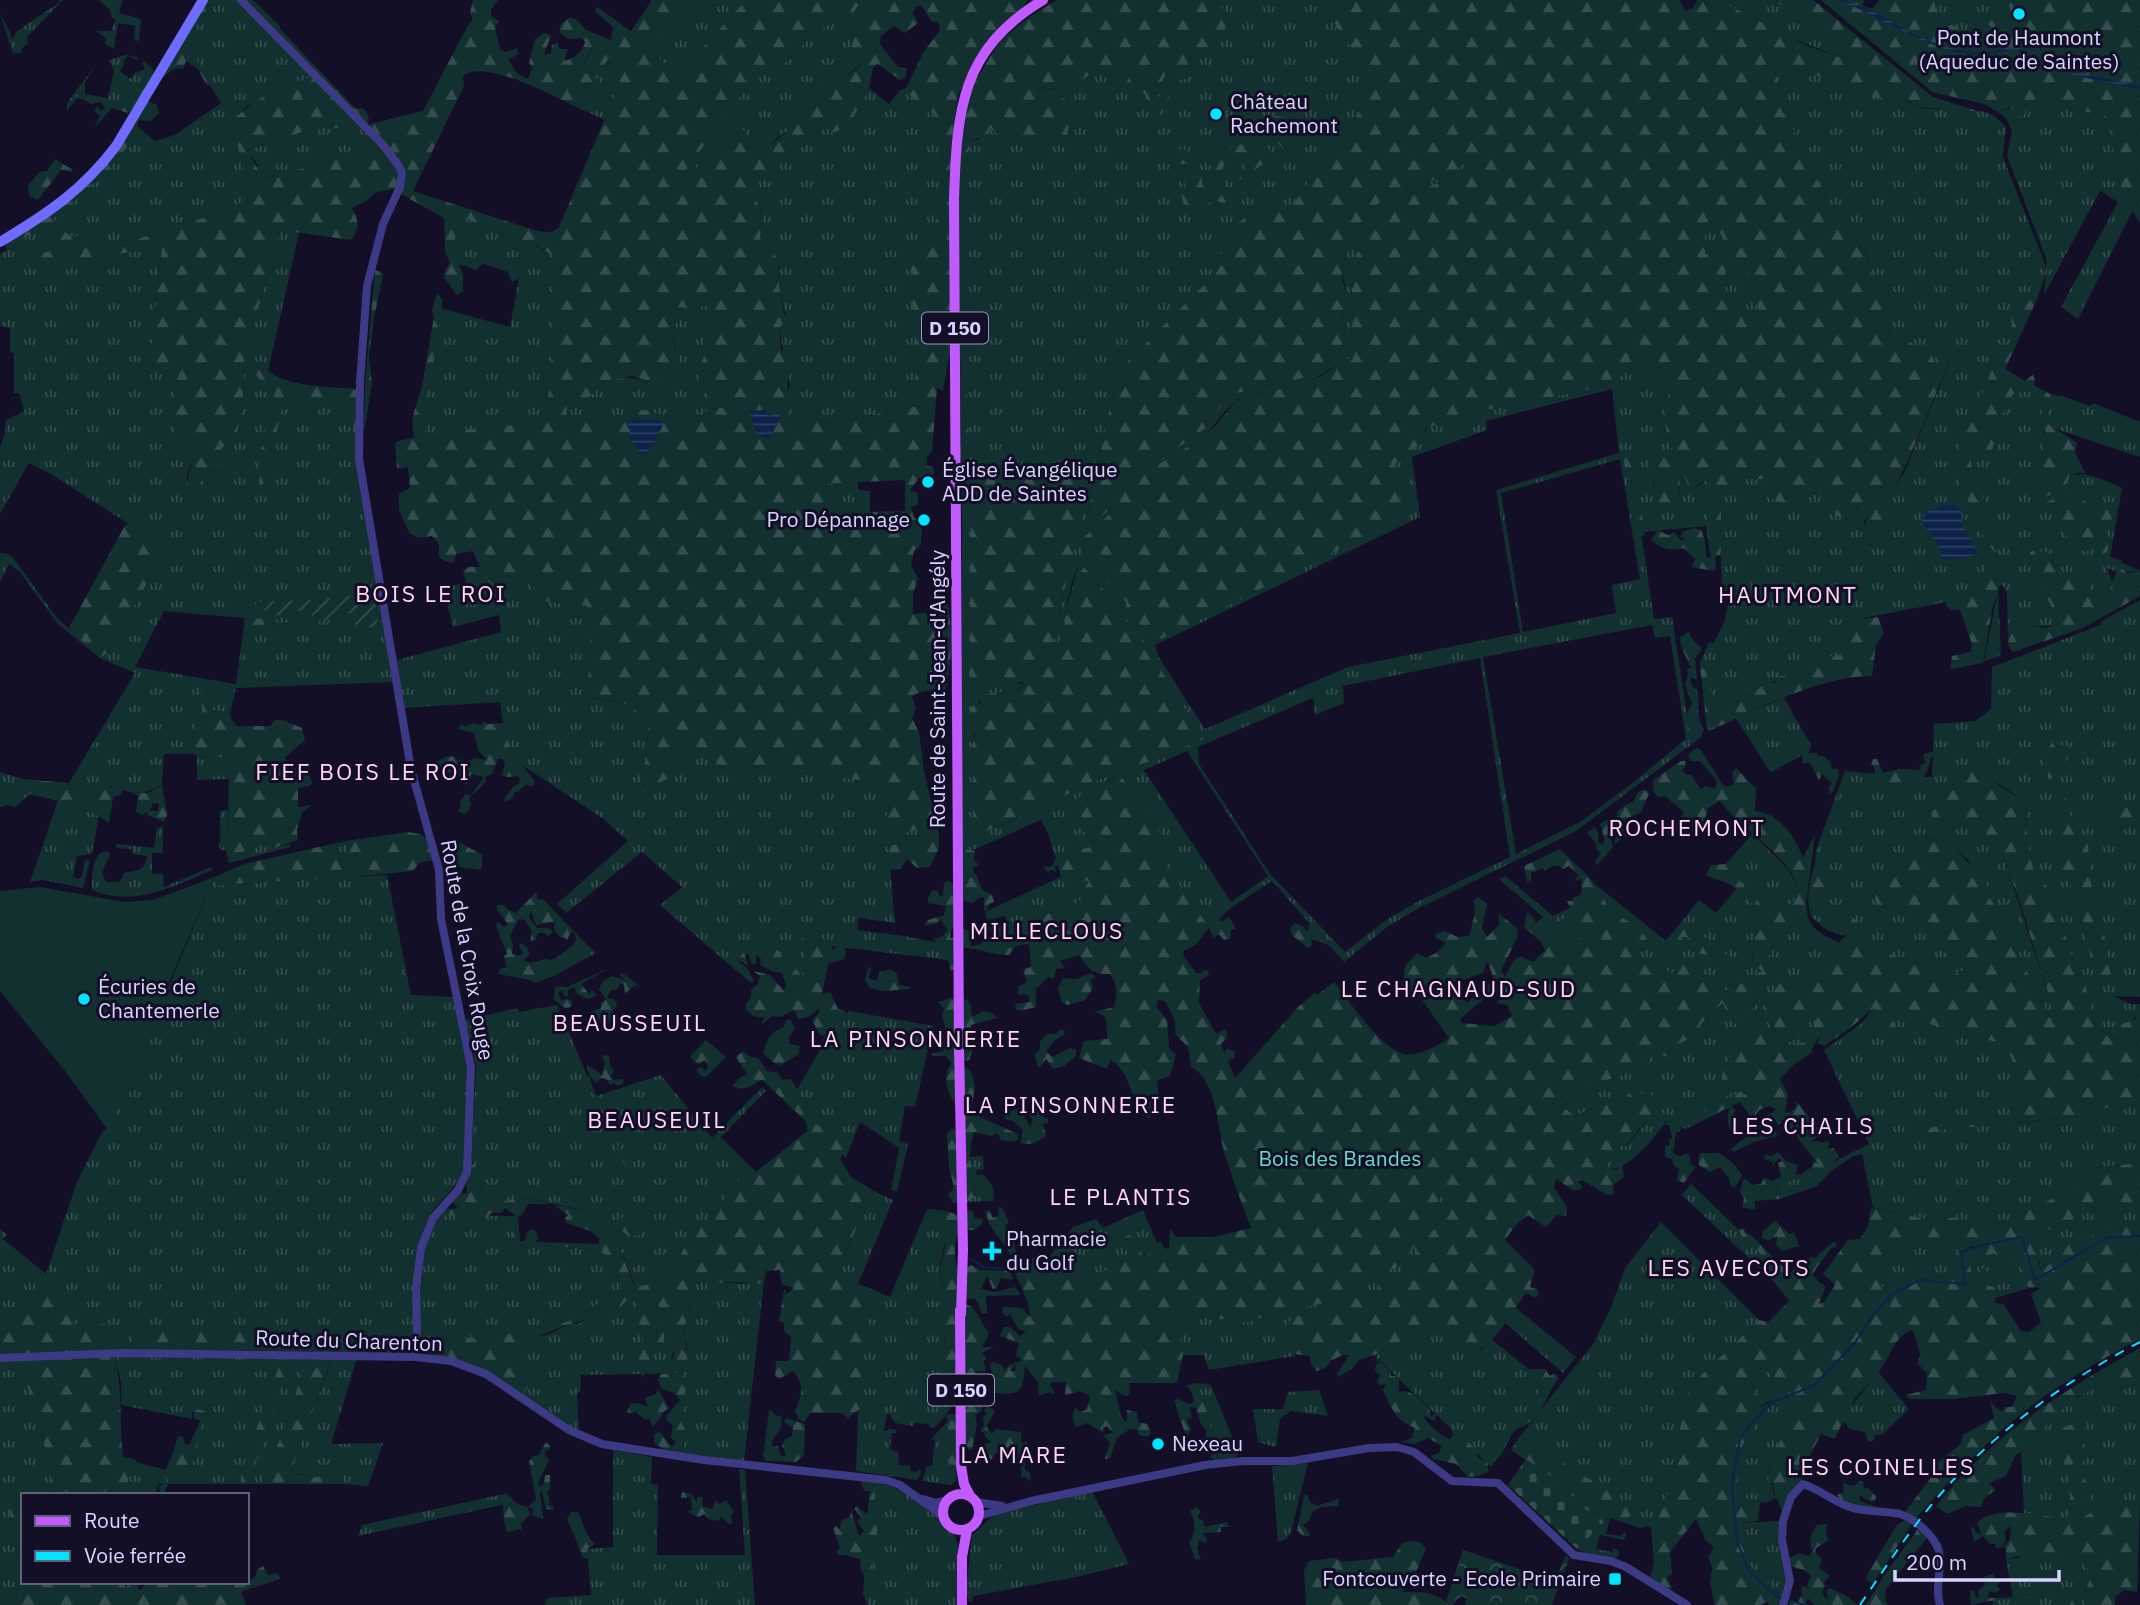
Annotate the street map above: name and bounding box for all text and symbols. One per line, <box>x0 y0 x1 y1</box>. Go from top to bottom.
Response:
marker: Pont de Haumont (Aqueduc de Saintes) <box>2011 6 2027 22</box>
place label: Pont de Haumont (Aqueduc de Saintes) <box>1918 23 2120 75</box>
place label: Château Rachemont <box>1230 87 1338 139</box>
marker: Château Rachemont <box>1208 106 1224 122</box>
road number: D 150 <box>922 312 988 344</box>
place label: Église Évangélique ADD de Saintes <box>942 455 1118 507</box>
marker: Église Évangélique ADD de Saintes <box>920 474 936 490</box>
place label: Pro Dépannage <box>767 505 910 533</box>
marker: Pro Dépannage <box>916 512 932 528</box>
street label: Route de Saint-Jean-d'Angély <box>923 549 951 828</box>
district label: BOIS LE ROI <box>355 578 507 608</box>
district label: HAUTMONT <box>1718 579 1858 609</box>
district label: FIEF BOIS LE ROI <box>255 756 471 786</box>
district label: ROCHEMONT <box>1608 812 1766 842</box>
street label: Route de la Croix Rouge <box>435 837 501 1062</box>
district label: MILLECLOUS <box>970 915 1124 945</box>
place label: Écuries de Chantemerle <box>98 972 220 1024</box>
district label: LE CHAGNAUD-SUD <box>1341 973 1577 1003</box>
marker: Écuries de Chantemerle <box>76 991 92 1007</box>
district label: BEAUSSEUIL <box>553 1007 707 1037</box>
district label: LA PINSONNERIE <box>810 1023 1022 1053</box>
district label: LA PINSONNERIE <box>965 1089 1177 1119</box>
district label: BEAUSEUIL <box>587 1104 727 1134</box>
district label: LES CHAILS <box>1731 1110 1875 1140</box>
park label: Bois des Brandes <box>1258 1144 1422 1172</box>
district label: LE PLANTIS <box>1050 1181 1192 1211</box>
place label: Pharmacie du Golf <box>1006 1224 1106 1276</box>
marker: Pharmacie du Golf <box>984 1243 1000 1259</box>
district label: LES AVECOTS <box>1647 1252 1811 1282</box>
street label: Route du Charenton <box>255 1323 443 1357</box>
road number: D 150 <box>928 1374 994 1406</box>
place label: Nexeau <box>1172 1429 1243 1457</box>
marker: Nexeau <box>1150 1436 1166 1452</box>
district label: LA MARE <box>960 1439 1068 1469</box>
district label: LES COINELLES <box>1787 1451 1975 1481</box>
legend <box>21 1493 248 1584</box>
text: Route <box>84 1506 140 1534</box>
scale bar <box>1895 1538 2060 1582</box>
text: Voie ferrée <box>84 1541 186 1569</box>
text: 200 m <box>1906 1548 1967 1576</box>
place label: Fontcouverte - Ecole Primaire <box>1322 1564 1601 1592</box>
marker: Fontcouverte - Ecole Primaire <box>1607 1571 1623 1587</box>

